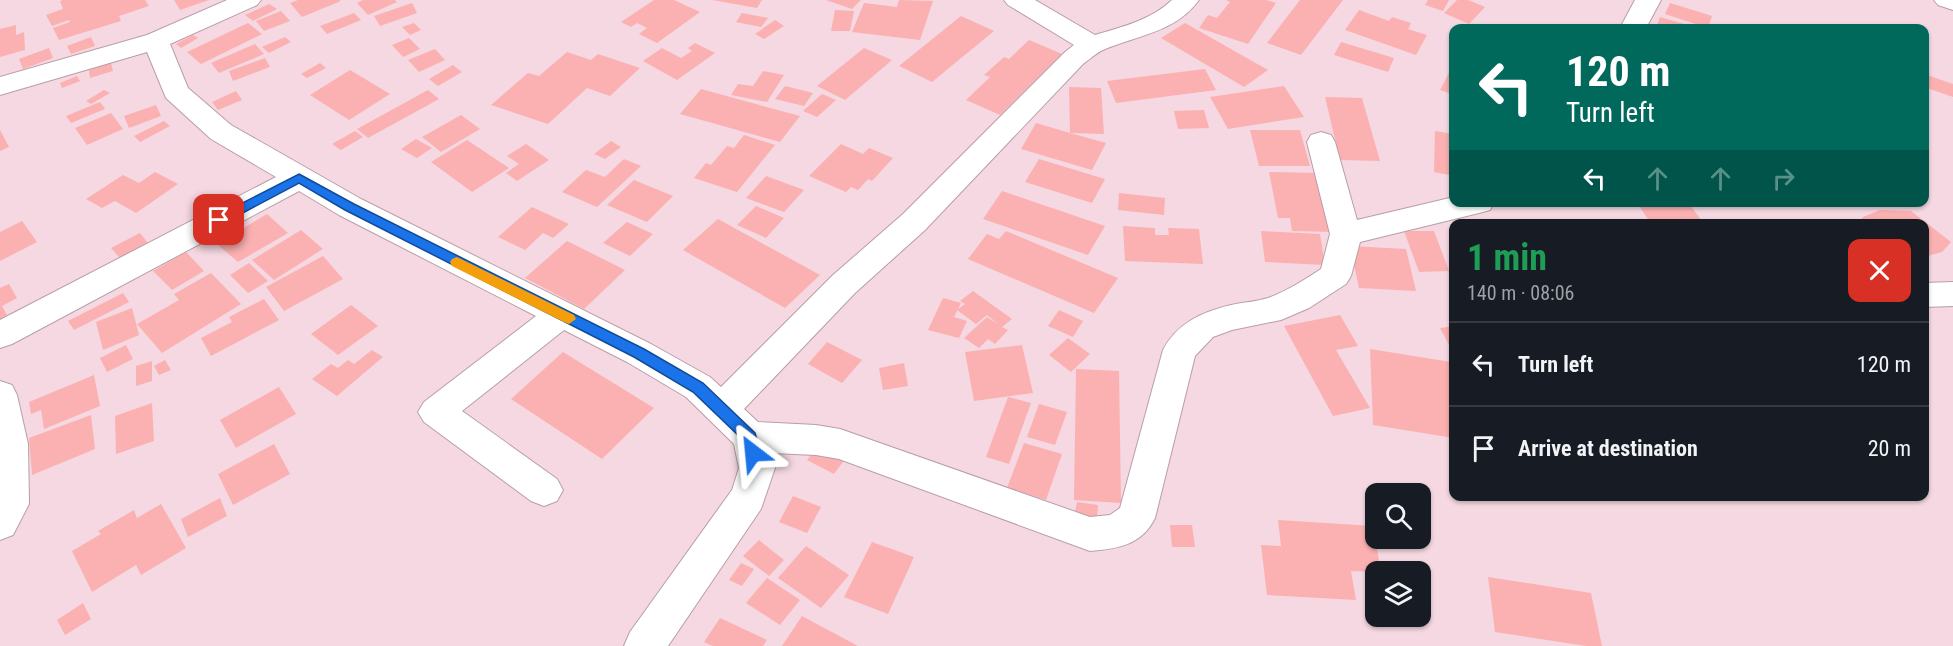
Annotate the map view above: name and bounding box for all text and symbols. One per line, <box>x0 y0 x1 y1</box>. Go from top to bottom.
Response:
text: 120 m <box>1566 47 1671 96</box>
icon: left <box>1467 48 1545 126</box>
text: Turn left <box>1566 97 1655 129</box>
icon: left <box>1578 162 1611 195</box>
icon: ahead <box>1641 162 1674 195</box>
icon: ahead <box>1704 162 1737 195</box>
icon: right <box>1767 162 1800 195</box>
pin <box>193 194 244 245</box>
icon: arrive <box>202 203 235 236</box>
text: 1 min <box>1467 237 1547 279</box>
button: close <box>1848 239 1911 302</box>
text: 140 m · 08:06 <box>1467 281 1574 305</box>
icon: left <box>1467 348 1500 381</box>
text: Turn left <box>1518 352 1593 377</box>
text: 120 m <box>1857 352 1911 377</box>
position arrow <box>721 421 785 485</box>
icon: arrive <box>1467 432 1500 465</box>
text: Arrive at destination <box>1518 436 1698 461</box>
text: 20 m <box>1868 436 1911 461</box>
map controls <box>1365 483 1431 627</box>
button: search <box>1365 483 1431 549</box>
button: layers <box>1365 561 1431 627</box>

